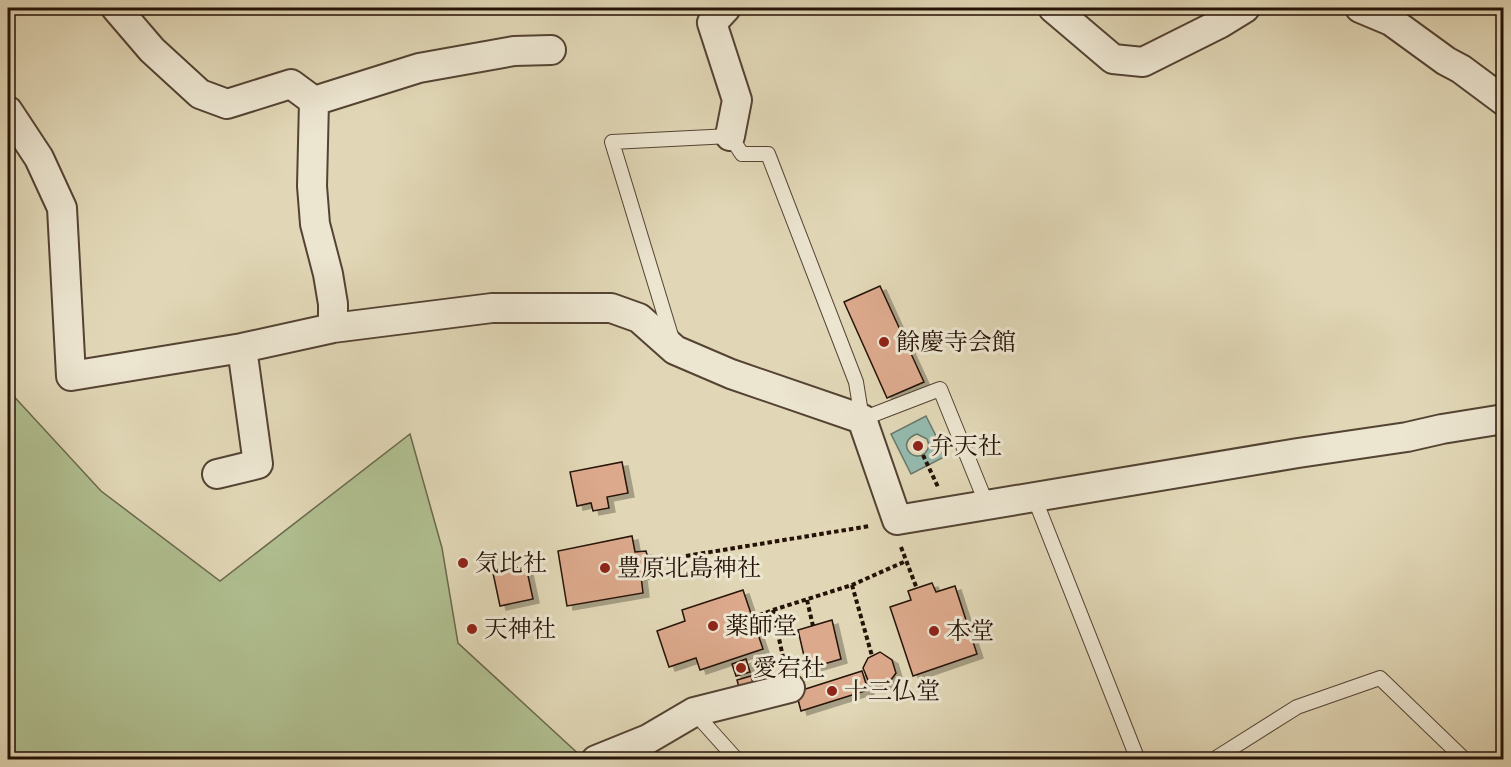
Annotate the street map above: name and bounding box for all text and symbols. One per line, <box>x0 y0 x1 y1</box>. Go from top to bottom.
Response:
place label: 餘慶寺会館 <box>896 326 1016 357</box>
marker: 餘慶寺会館 <box>877 335 891 349</box>
place label: 弁天社 <box>930 430 1002 461</box>
marker: 弁天社 <box>911 439 925 453</box>
place label: 気比社 <box>475 547 547 578</box>
place label: 豊原北島神社 <box>617 552 761 583</box>
marker: 気比社 <box>456 556 470 570</box>
marker: 豊原北島神社 <box>598 561 612 575</box>
place label: 薬師堂 <box>725 610 797 641</box>
place label: 天神社 <box>484 613 556 644</box>
place label: 本堂 <box>946 615 994 646</box>
marker: 薬師堂 <box>706 619 720 633</box>
marker: 天神社 <box>465 622 479 636</box>
marker: 本堂 <box>927 624 941 638</box>
place label: 愛宕社 <box>753 652 825 683</box>
marker: 愛宕社 <box>734 661 748 675</box>
place label: 十三仏堂 <box>844 675 940 706</box>
marker: 十三仏堂 <box>825 684 839 698</box>

